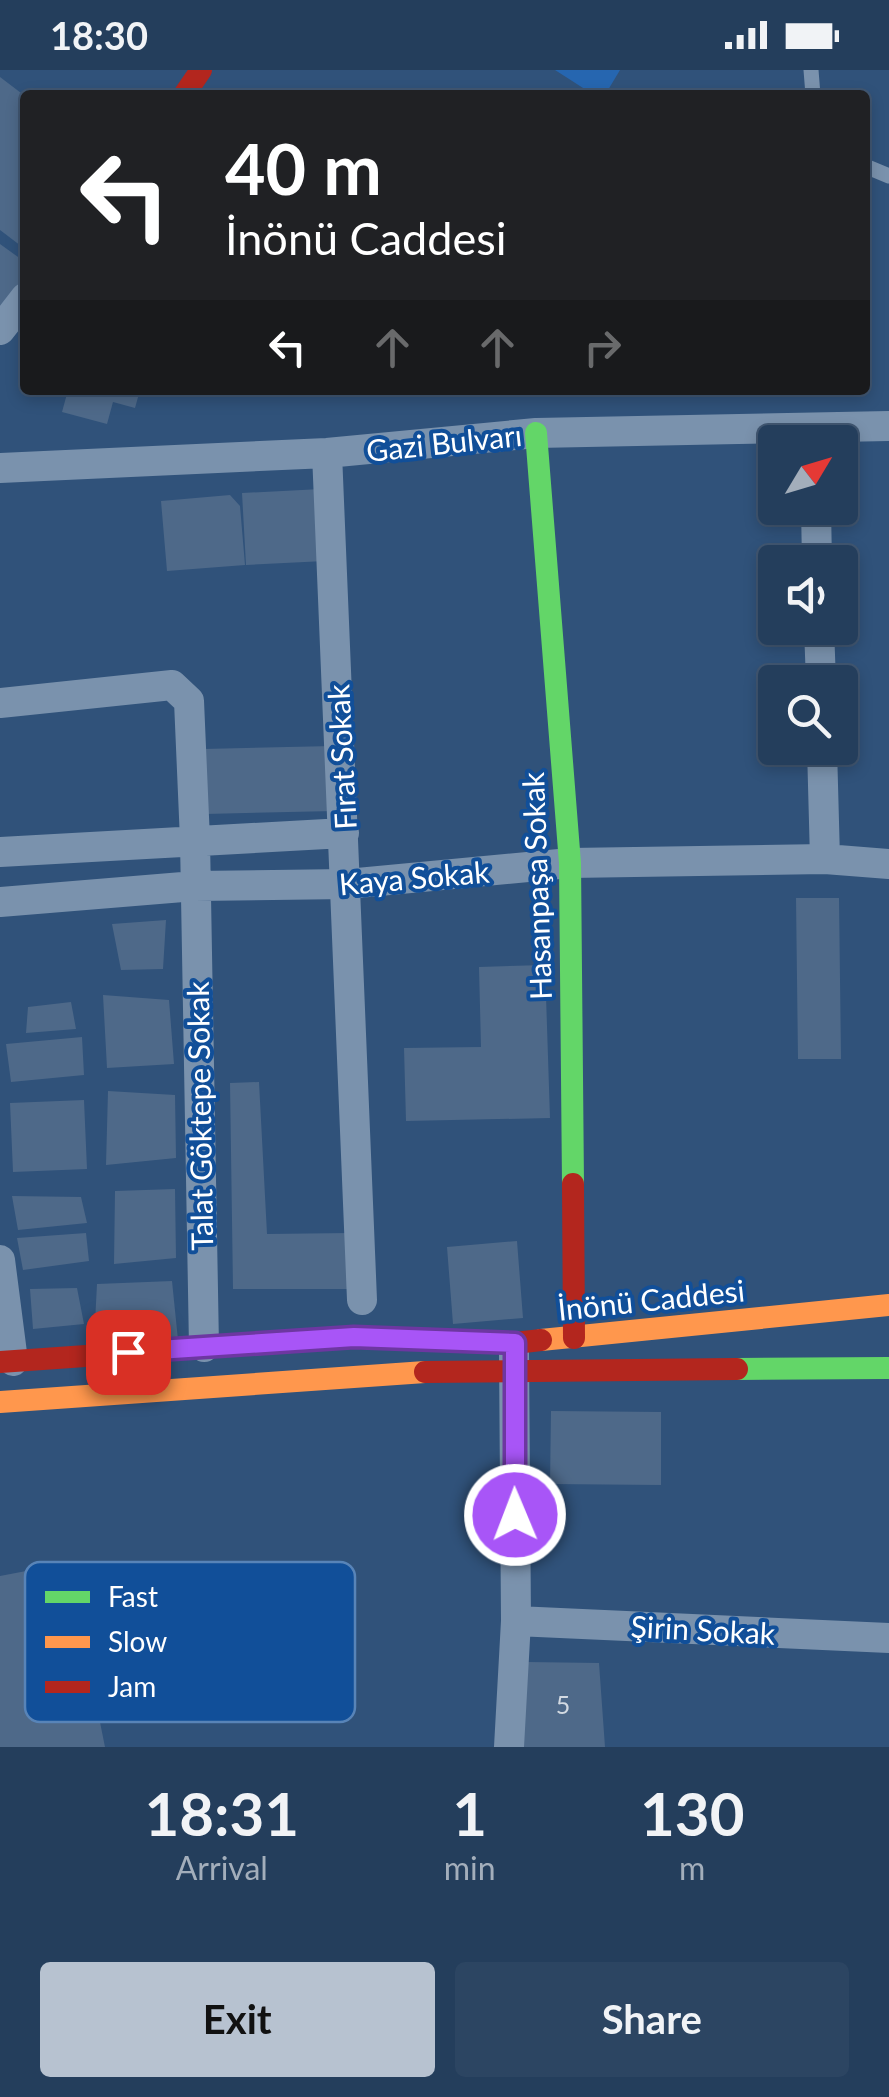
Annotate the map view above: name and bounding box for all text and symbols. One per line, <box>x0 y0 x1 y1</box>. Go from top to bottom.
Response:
text: 18:30 <box>50 12 148 58</box>
text: 40 m <box>225 126 382 210</box>
icon: left <box>60 130 190 260</box>
text: İnönü Caddesi <box>225 211 506 265</box>
icon: left <box>260 320 315 375</box>
icon: ahead <box>365 320 420 375</box>
icon: ahead <box>470 320 525 375</box>
icon: right <box>575 320 630 375</box>
street label: Gazi Bulvarı <box>364 416 524 468</box>
north arrow <box>758 425 858 525</box>
map controls <box>758 425 858 765</box>
button: sound <box>758 545 858 645</box>
button: search <box>758 665 858 765</box>
street label: Fırat Sokak <box>319 683 363 831</box>
street label: Hasanpaşa Sokak <box>514 771 558 1001</box>
street label: Kaya Sokak <box>337 852 491 901</box>
street label: Talat Göktepe Sokak <box>179 981 219 1251</box>
street label: İnönü Caddesi <box>556 1271 746 1327</box>
pin <box>86 1310 171 1395</box>
icon: arrive <box>101 1325 156 1380</box>
position arrow <box>463 1463 567 1567</box>
legend <box>25 1562 355 1722</box>
text: Fast <box>108 1579 158 1613</box>
street label: Şirin Sokak <box>630 1607 777 1651</box>
text: Slow <box>108 1624 167 1658</box>
text: Jam <box>108 1669 156 1703</box>
house number: 5 <box>556 1689 570 1719</box>
text: 18:31 <box>145 1777 299 1849</box>
text: 1 <box>452 1777 487 1849</box>
text: 130 <box>640 1777 744 1849</box>
text: Arrival <box>176 1848 268 1887</box>
text: min <box>444 1848 496 1887</box>
text: m <box>679 1848 705 1887</box>
button: Exit <box>40 1962 435 2077</box>
button: Share <box>455 1962 849 2077</box>

